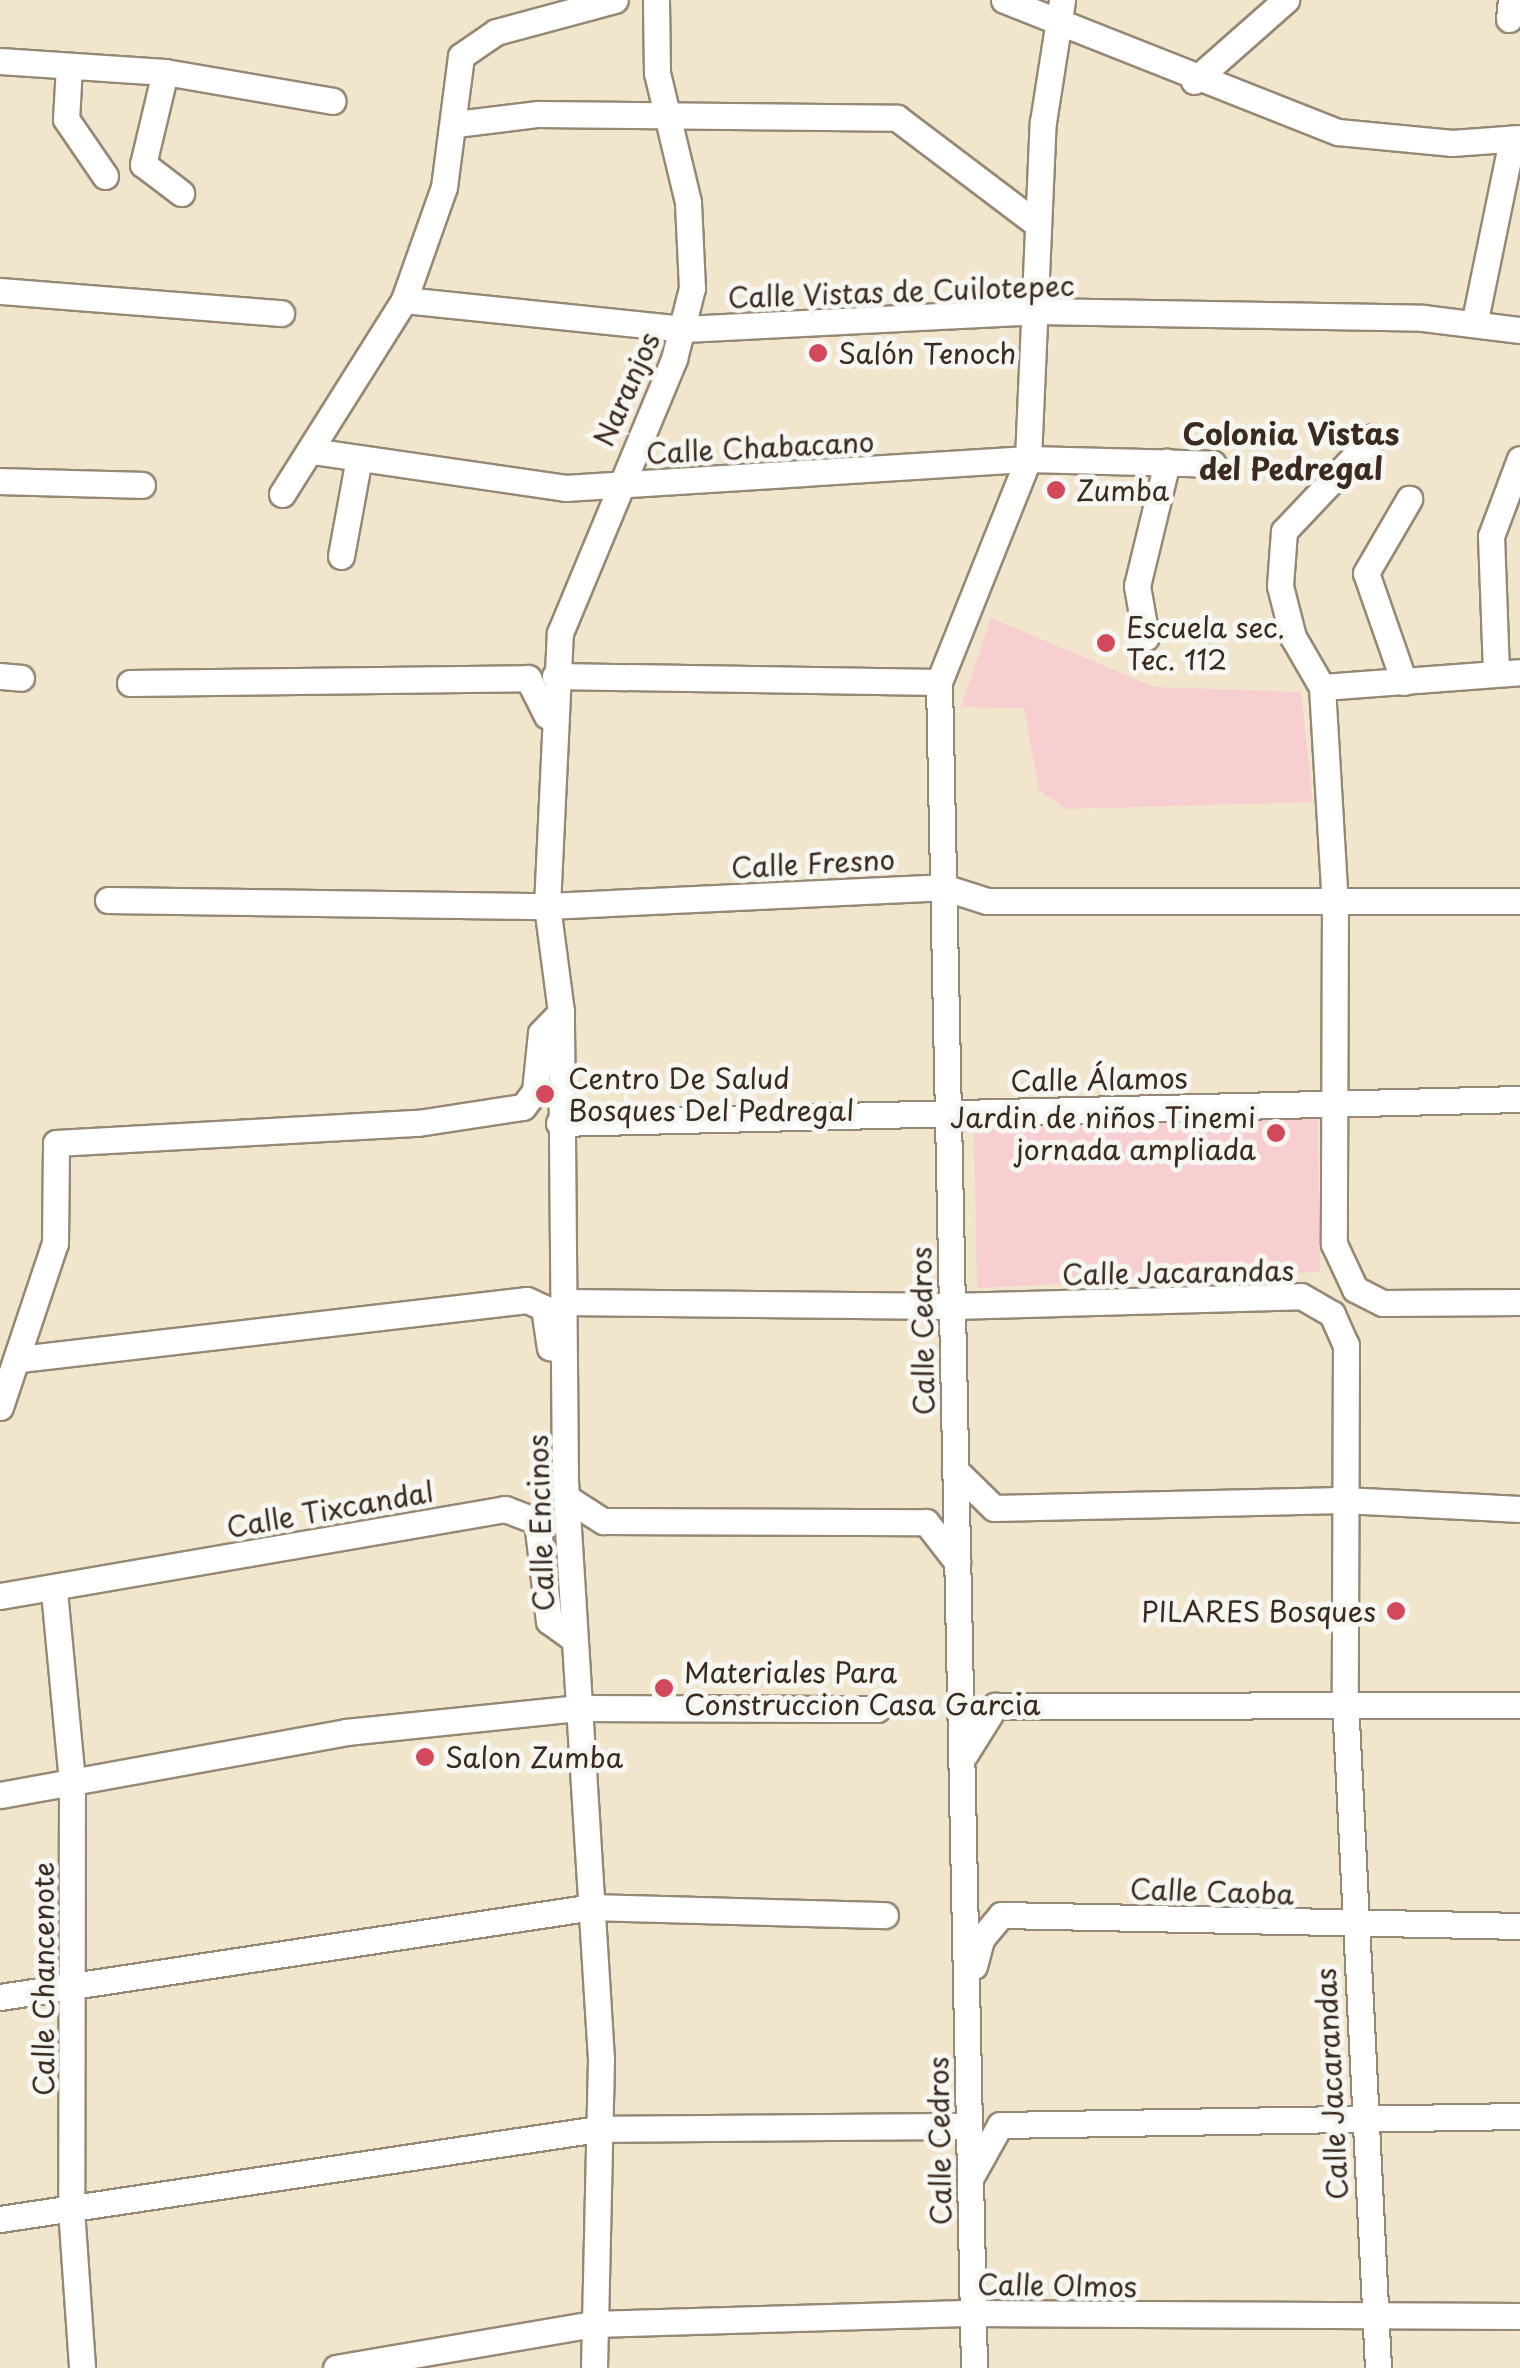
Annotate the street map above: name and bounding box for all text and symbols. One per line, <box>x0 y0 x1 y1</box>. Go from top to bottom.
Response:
street label: Calle Vistas de Cuilotepec <box>726 268 1076 314</box>
street label: Naranjos <box>586 327 666 451</box>
place label: Salón Tenoch <box>838 336 1018 370</box>
marker: Salón Tenoch <box>807 342 829 364</box>
district label: Colonia Vistas del Pedregal <box>1183 415 1399 486</box>
street label: Calle Chabacano <box>645 424 875 470</box>
place label: Zumba <box>1076 473 1169 507</box>
marker: Zumba <box>1045 479 1067 501</box>
place label: Escuela sec. Tec. 112 <box>1126 610 1285 676</box>
marker: Escuela sec. Tec. 112 <box>1095 632 1117 654</box>
street label: Calle Fresno <box>730 842 896 884</box>
place label: Centro De Salud Bosques Del Pedregal <box>568 1061 854 1127</box>
street label: Calle Álamos <box>1010 1061 1188 1097</box>
marker: Centro De Salud Bosques Del Pedregal <box>532 1081 558 1107</box>
place label: Jardin de niños Tinemi jornada ampliada <box>948 1100 1256 1166</box>
marker: Jardin de niños Tinemi jornada ampliada <box>1265 1122 1287 1144</box>
street label: Calle Cedros <box>904 1246 940 1416</box>
street label: Calle Jacarandas <box>1061 1253 1295 1291</box>
street label: Calle Encinos <box>520 1433 560 1613</box>
street label: Calle Tixcandal <box>224 1474 436 1544</box>
place label: PILARES Bosques <box>1139 1594 1376 1628</box>
marker: PILARES Bosques <box>1385 1600 1407 1622</box>
place label: Materiales Para Construccion Casa Garcia <box>684 1655 1040 1721</box>
marker: Materiales Para Construccion Casa Garcia <box>653 1677 675 1699</box>
place label: Salon Zumba <box>445 1740 624 1774</box>
marker: Salon Zumba <box>414 1746 436 1768</box>
street label: Calle Chancenote <box>26 1862 60 2096</box>
street label: Calle Caoba <box>1129 1871 1295 1911</box>
street label: Calle Jacarandas <box>1308 1966 1354 2202</box>
street label: Calle Cedros <box>921 2056 957 2226</box>
street label: Calle Olmos <box>976 2267 1138 2303</box>

